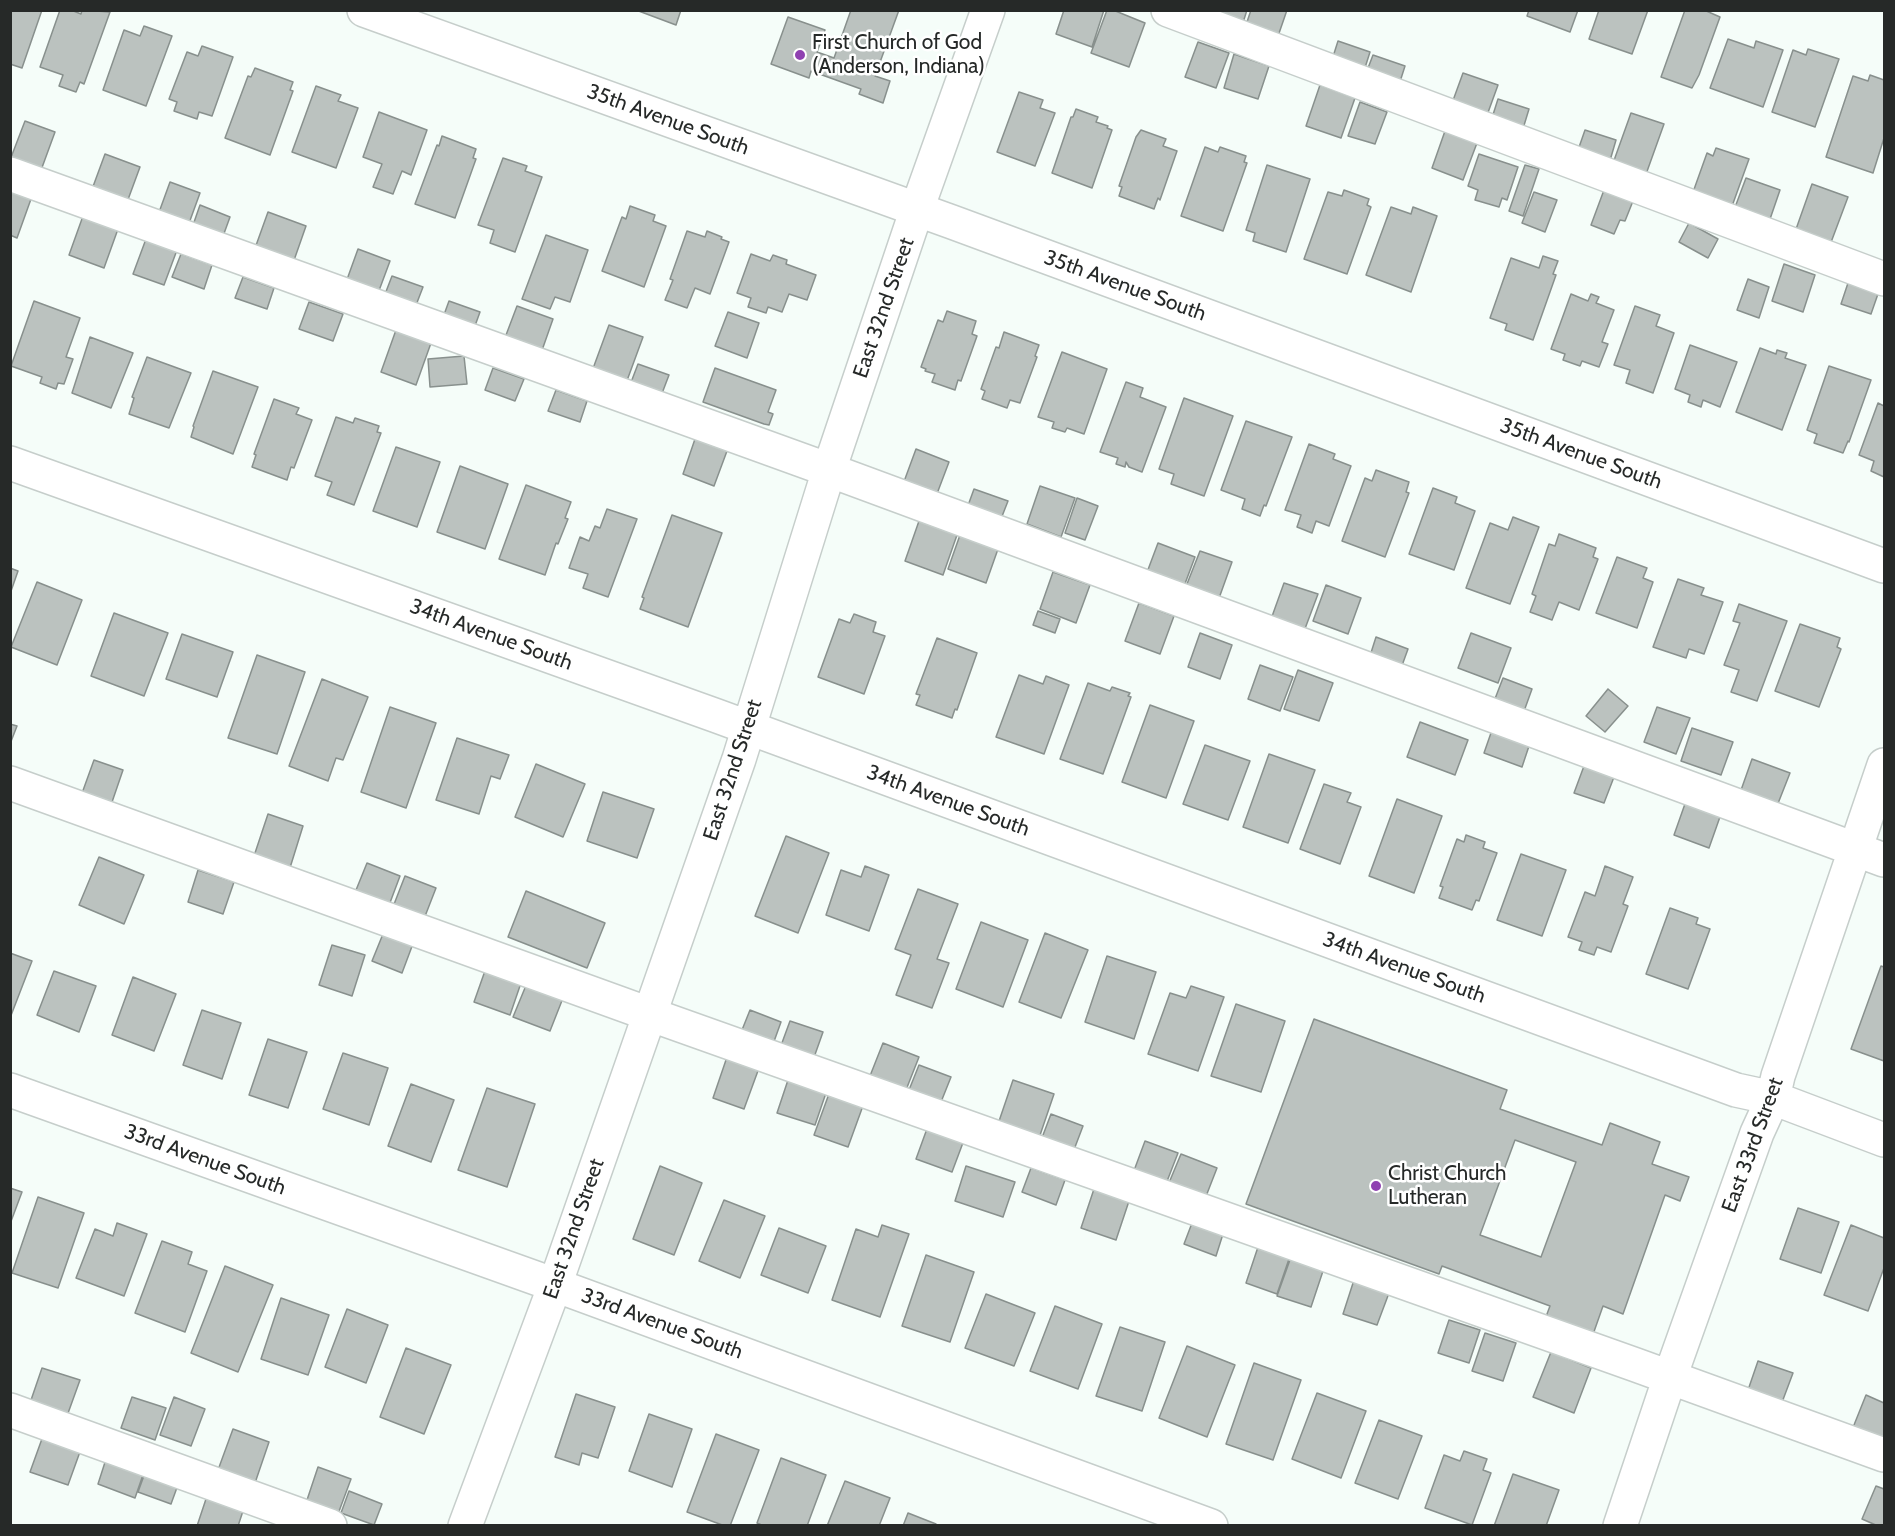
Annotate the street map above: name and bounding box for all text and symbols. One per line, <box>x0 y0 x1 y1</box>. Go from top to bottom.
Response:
place label: First Church of God (Anderson, Indiana) <box>812 30 985 80</box>
marker: First Church of God (Anderson, Indiana) <box>793 48 807 62</box>
street label: 35th Avenue South <box>584 79 752 161</box>
street label: East 32nd Street <box>848 235 920 381</box>
street label: 35th Avenue South <box>1041 245 1209 327</box>
street label: 35th Avenue South <box>1497 413 1665 495</box>
street label: 34th Avenue South <box>406 594 576 676</box>
street label: East 32nd Street <box>698 696 768 844</box>
street label: 34th Avenue South <box>863 760 1033 842</box>
street label: 34th Avenue South <box>1319 927 1489 1009</box>
street label: East 33rd Street <box>1717 1074 1789 1216</box>
street label: 33rd Avenue South <box>121 1119 289 1201</box>
street label: East 32nd Street <box>538 1156 610 1302</box>
place label: Christ Church Lutheran <box>1388 1161 1507 1211</box>
marker: Christ Church Lutheran <box>1369 1179 1383 1193</box>
street label: 33rd Avenue South <box>578 1283 746 1365</box>

